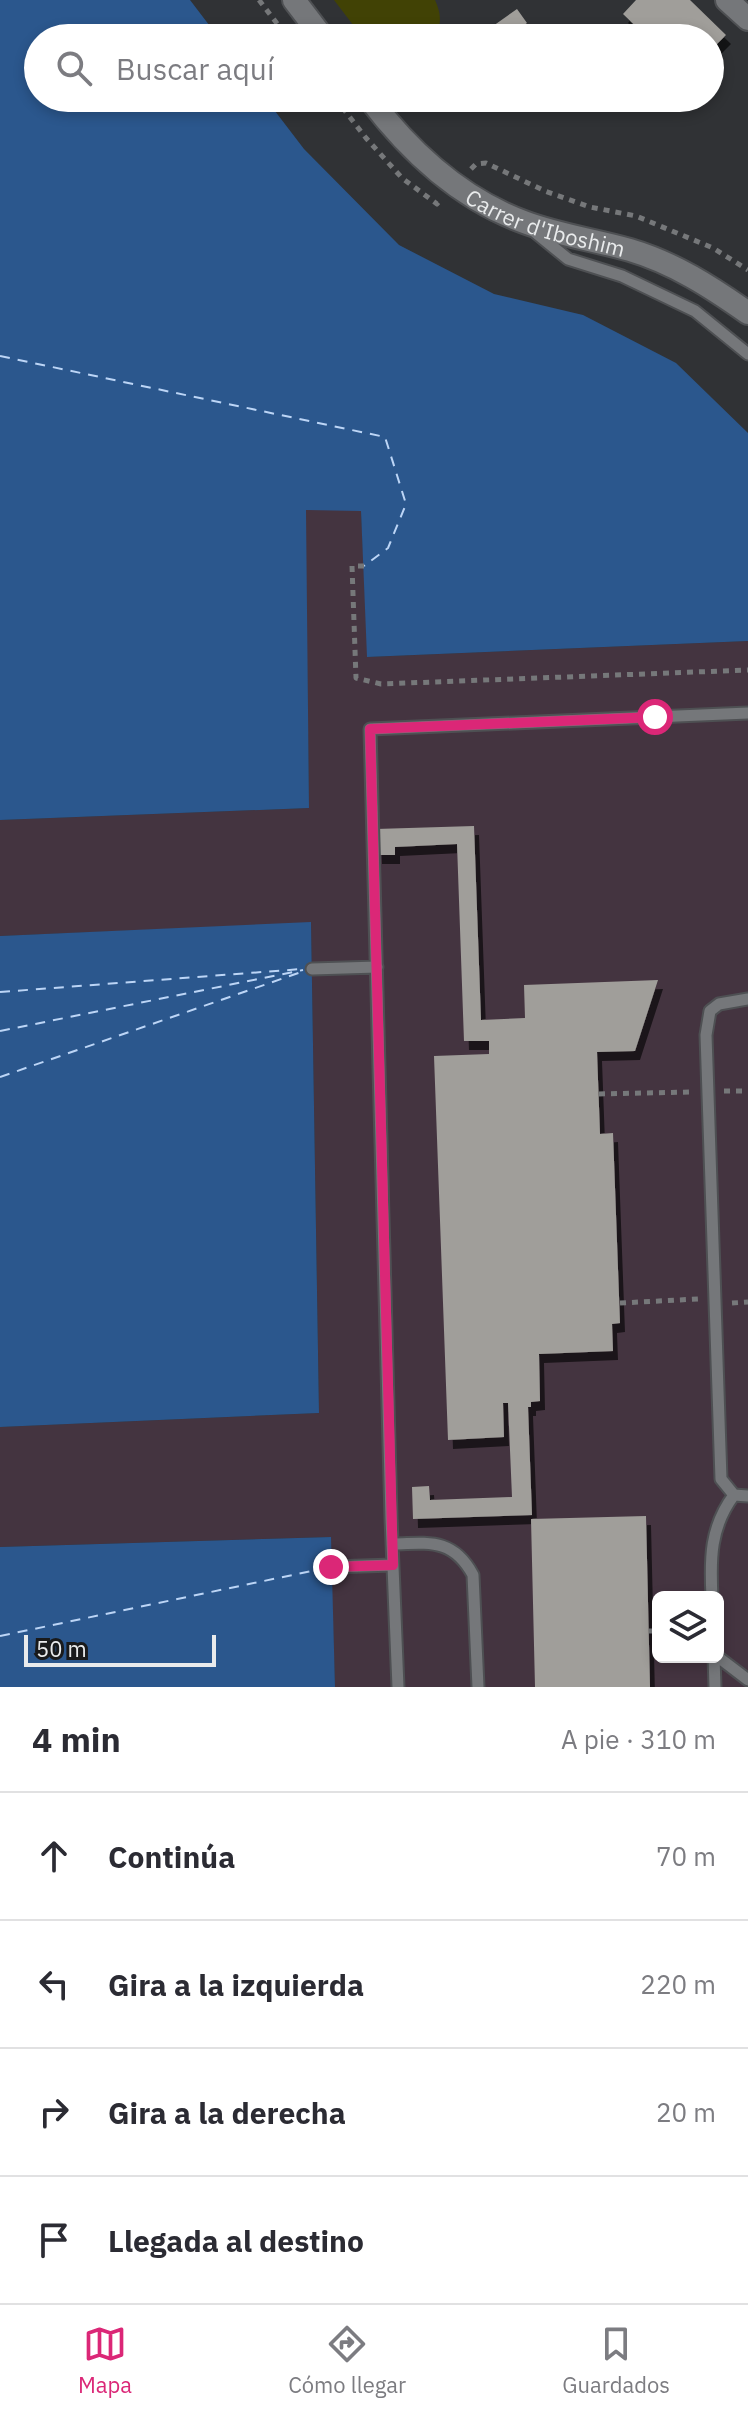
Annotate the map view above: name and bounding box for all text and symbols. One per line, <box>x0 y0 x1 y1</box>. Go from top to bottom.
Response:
search box <box>24 24 724 112</box>
icon: search <box>52 46 96 90</box>
text: Buscar aquí <box>116 49 274 88</box>
street label: Carrer d'Iboshim <box>461 182 628 263</box>
route start <box>637 699 673 735</box>
route end <box>313 1549 349 1585</box>
map controls <box>652 1591 724 1663</box>
button: layers <box>652 1591 724 1663</box>
scale bar <box>24 1631 216 1667</box>
text: 50 m <box>36 1634 87 1663</box>
text: 4 min <box>32 1717 121 1761</box>
text: A pie · 310 m <box>561 1722 716 1756</box>
icon: ahead <box>32 1834 76 1878</box>
text: Continúa <box>108 1837 235 1876</box>
text: 70 m <box>656 1839 716 1873</box>
icon: left <box>32 1962 76 2006</box>
text: Gira a la izquierda <box>108 1965 364 2004</box>
text: 220 m <box>640 1967 716 2001</box>
icon: right <box>32 2090 76 2134</box>
text: Gira a la derecha <box>108 2093 346 2132</box>
text: 20 m <box>656 2095 716 2129</box>
icon: arrive <box>32 2218 76 2262</box>
text: Llegada al destino <box>108 2221 364 2260</box>
tab: Mapa <box>78 2322 132 2399</box>
tab: Cómo llegar <box>288 2322 406 2399</box>
tab: Guardados <box>562 2322 670 2399</box>

